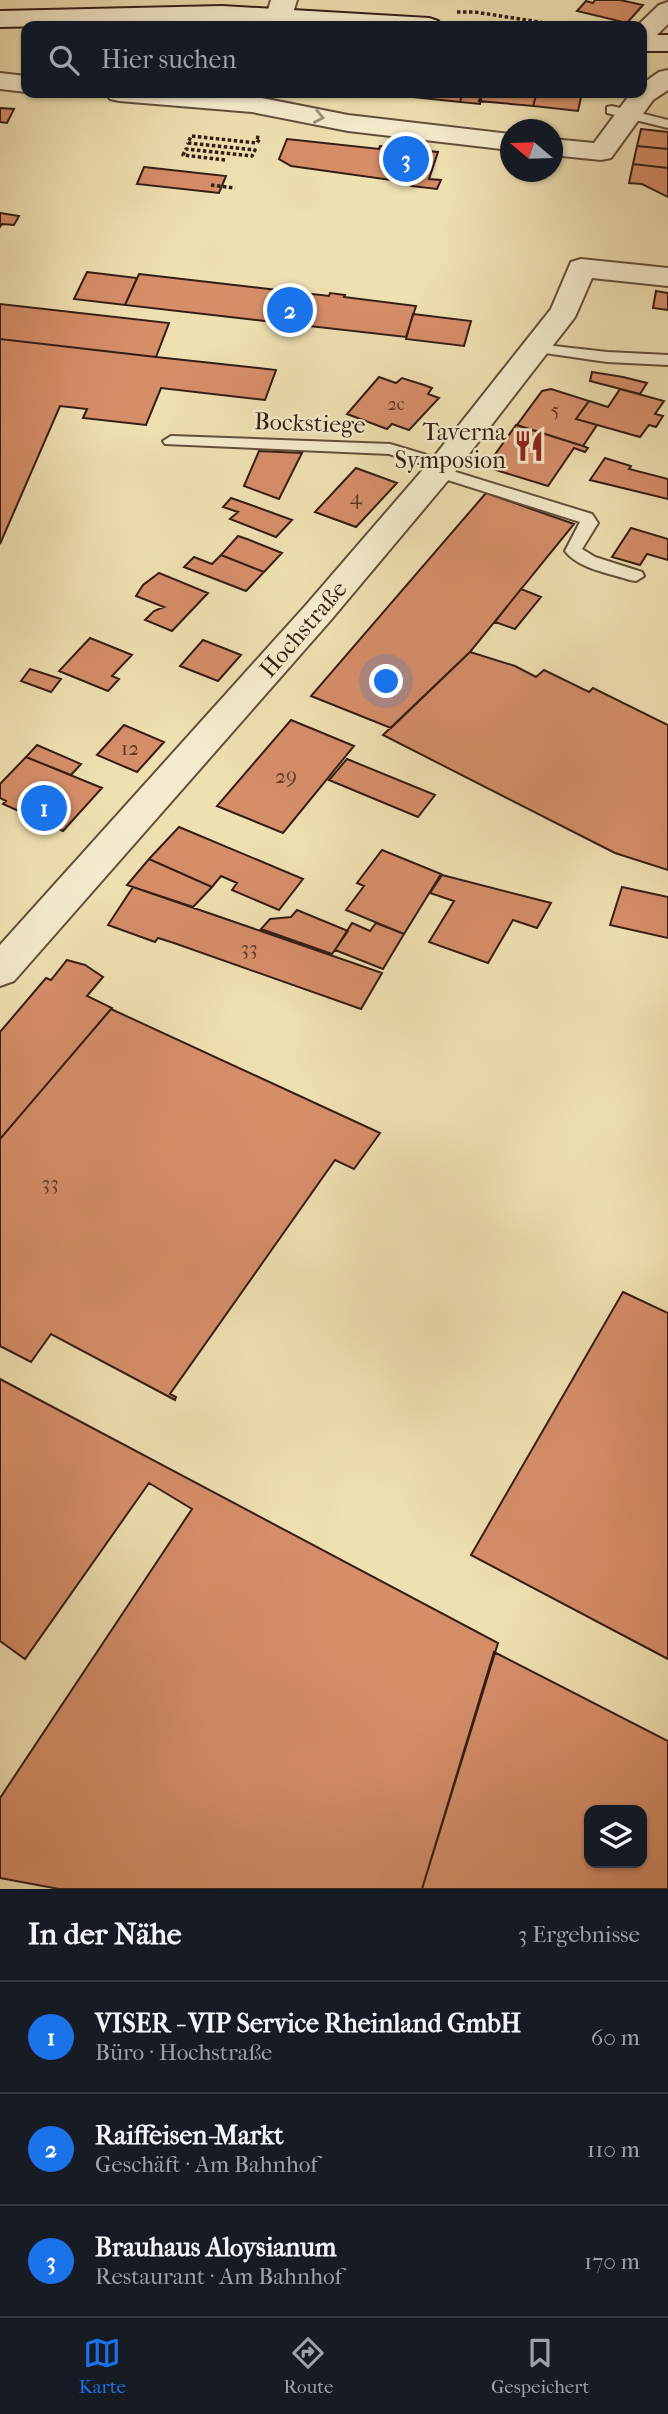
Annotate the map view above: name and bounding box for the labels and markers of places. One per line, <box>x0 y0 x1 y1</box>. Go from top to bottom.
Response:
pin: 3 <box>383 133 429 185</box>
pin: 2 <box>267 284 313 336</box>
place label: Taverna Symposion <box>395 418 507 474</box>
restaurant icon: Taverna Symposion <box>512 429 546 463</box>
pin: 1 <box>21 782 67 834</box>

